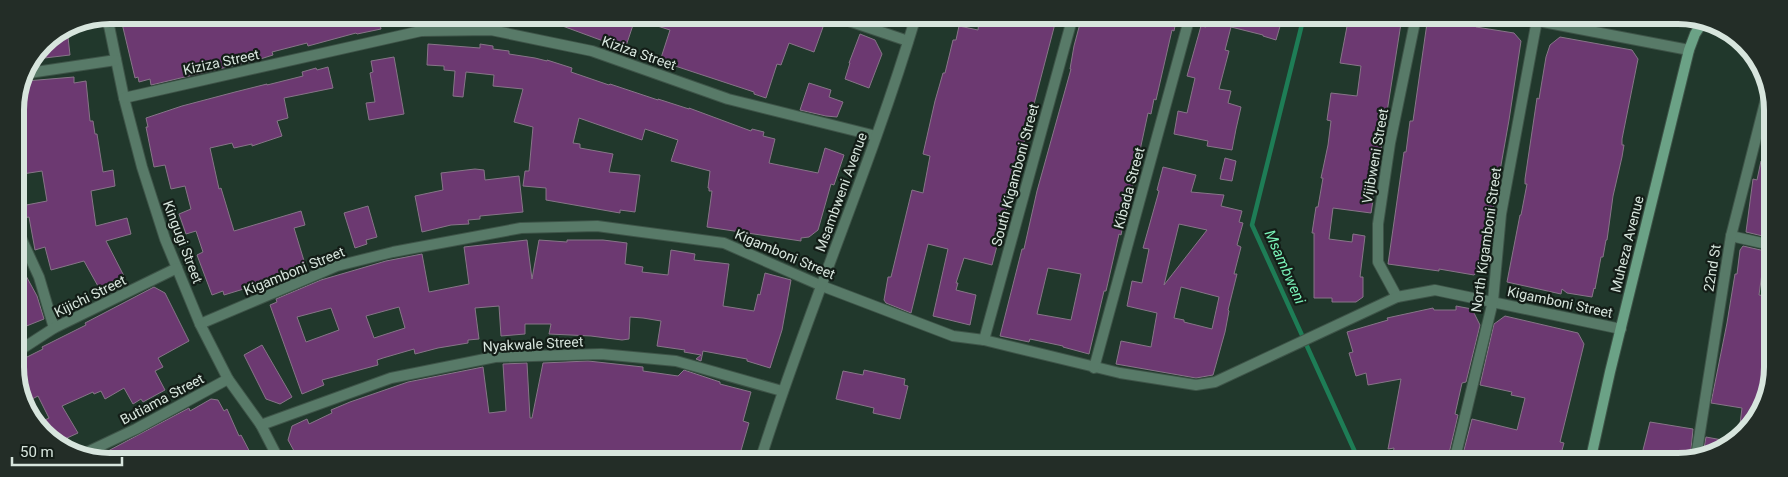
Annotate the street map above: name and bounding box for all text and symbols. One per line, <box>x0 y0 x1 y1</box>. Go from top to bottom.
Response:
street label: Kiziza Street <box>600 33 679 73</box>
street label: Kiziza Street <box>181 46 261 78</box>
street label: South Kigamboni Street <box>988 101 1042 248</box>
street label: Vijibweni Street <box>1359 107 1391 205</box>
street label: Msambweni Avenue <box>812 130 870 254</box>
street label: Kibada Street <box>1110 145 1148 230</box>
street label: North Kigamboni Street <box>1468 166 1504 313</box>
street label: Muheza Avenue <box>1607 194 1647 294</box>
street label: Kingugi Street <box>160 198 206 286</box>
street label: Kigamboni Street <box>732 226 838 282</box>
water label: Msambweni <box>1261 227 1310 307</box>
street label: Kigamboni Street <box>241 243 347 299</box>
street label: 22nd St <box>1700 243 1724 293</box>
street label: Kijichi Street <box>52 272 129 320</box>
street label: Kigamboni Street <box>1506 283 1615 321</box>
street label: Nyakwale Street <box>482 333 584 355</box>
street label: Butiama Street <box>117 370 207 428</box>
scale bar <box>12 434 122 466</box>
text: 50 m <box>20 443 54 461</box>

